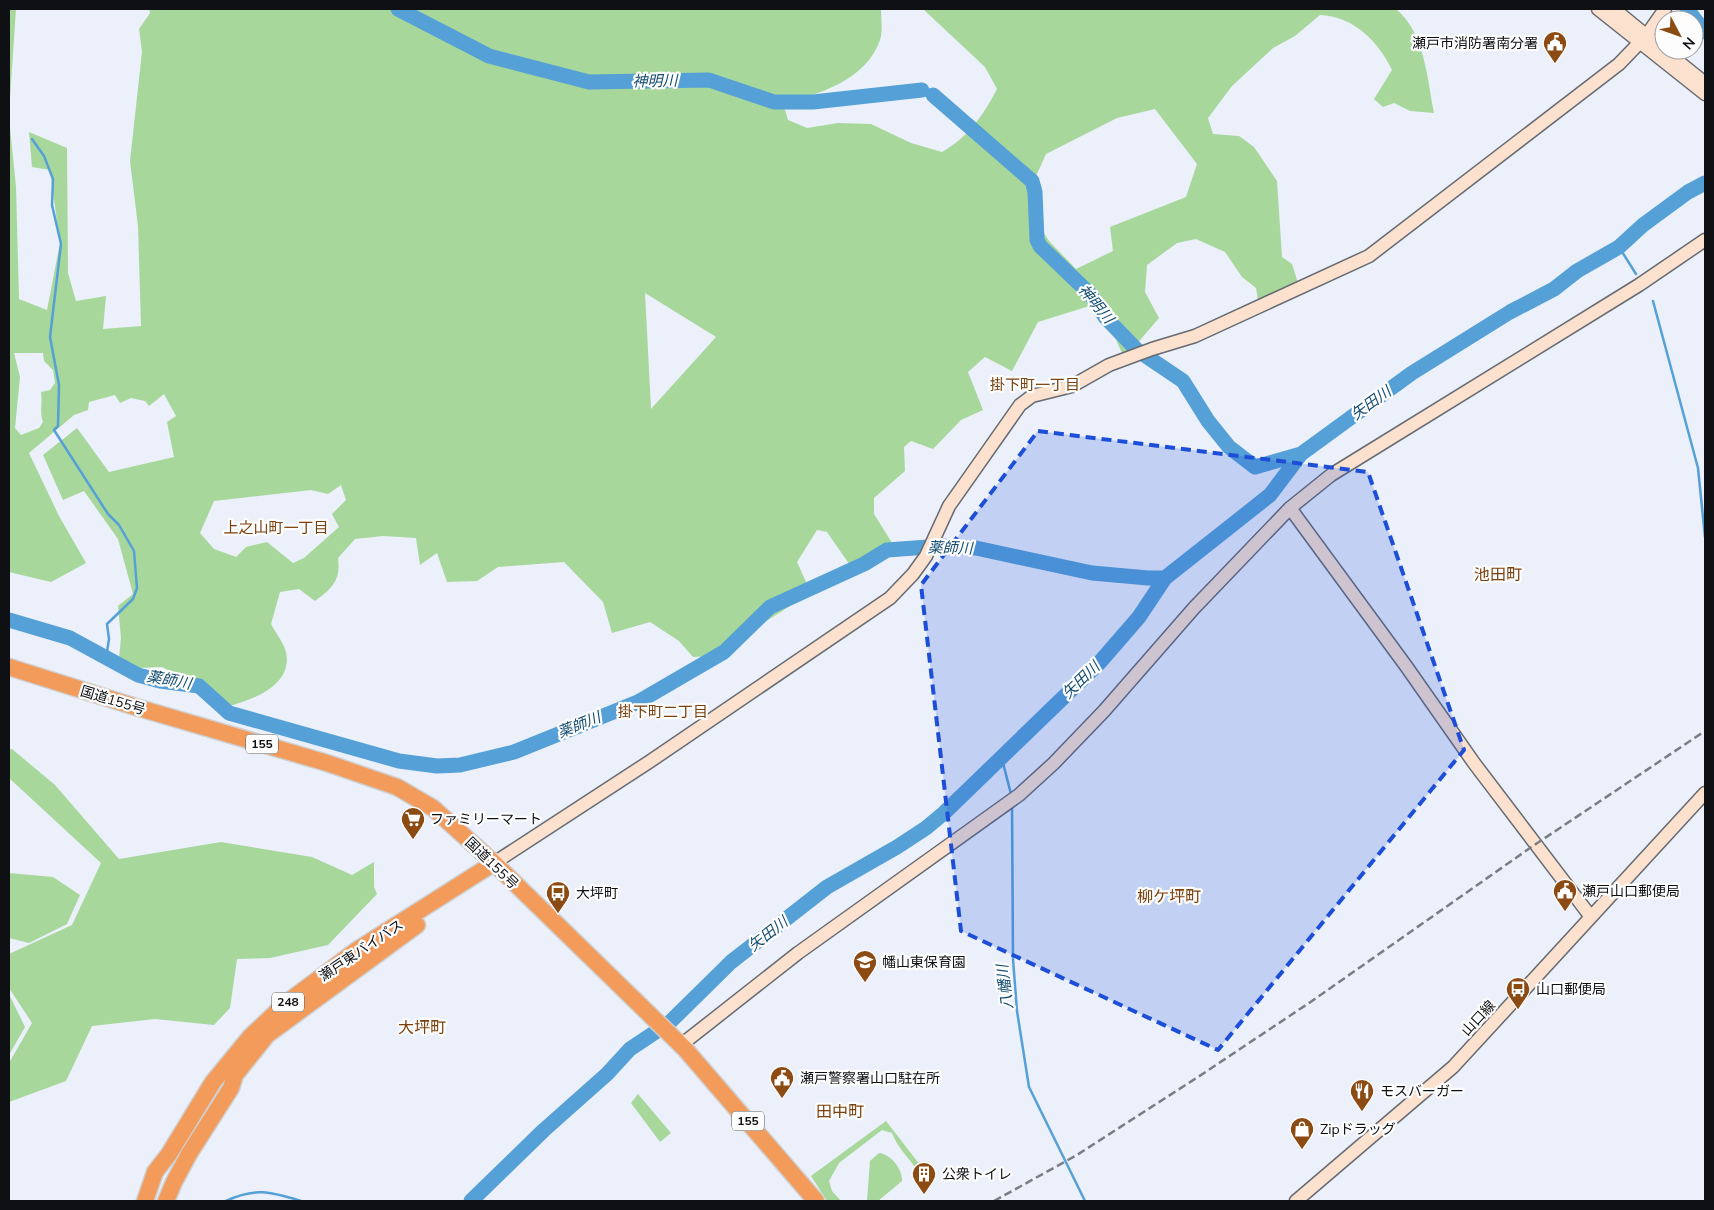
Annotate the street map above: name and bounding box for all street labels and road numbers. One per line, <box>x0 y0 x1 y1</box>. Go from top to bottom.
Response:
street label: 国道155号 <box>78 682 148 719</box>
road number: 155 <box>246 734 278 754</box>
street label: 国道155号 <box>461 833 522 894</box>
street label: 瀬戸東バイパス <box>315 915 407 986</box>
road number: 248 <box>272 992 304 1012</box>
street label: 山口線 <box>1457 997 1500 1040</box>
road number: 155 <box>732 1112 764 1130</box>

